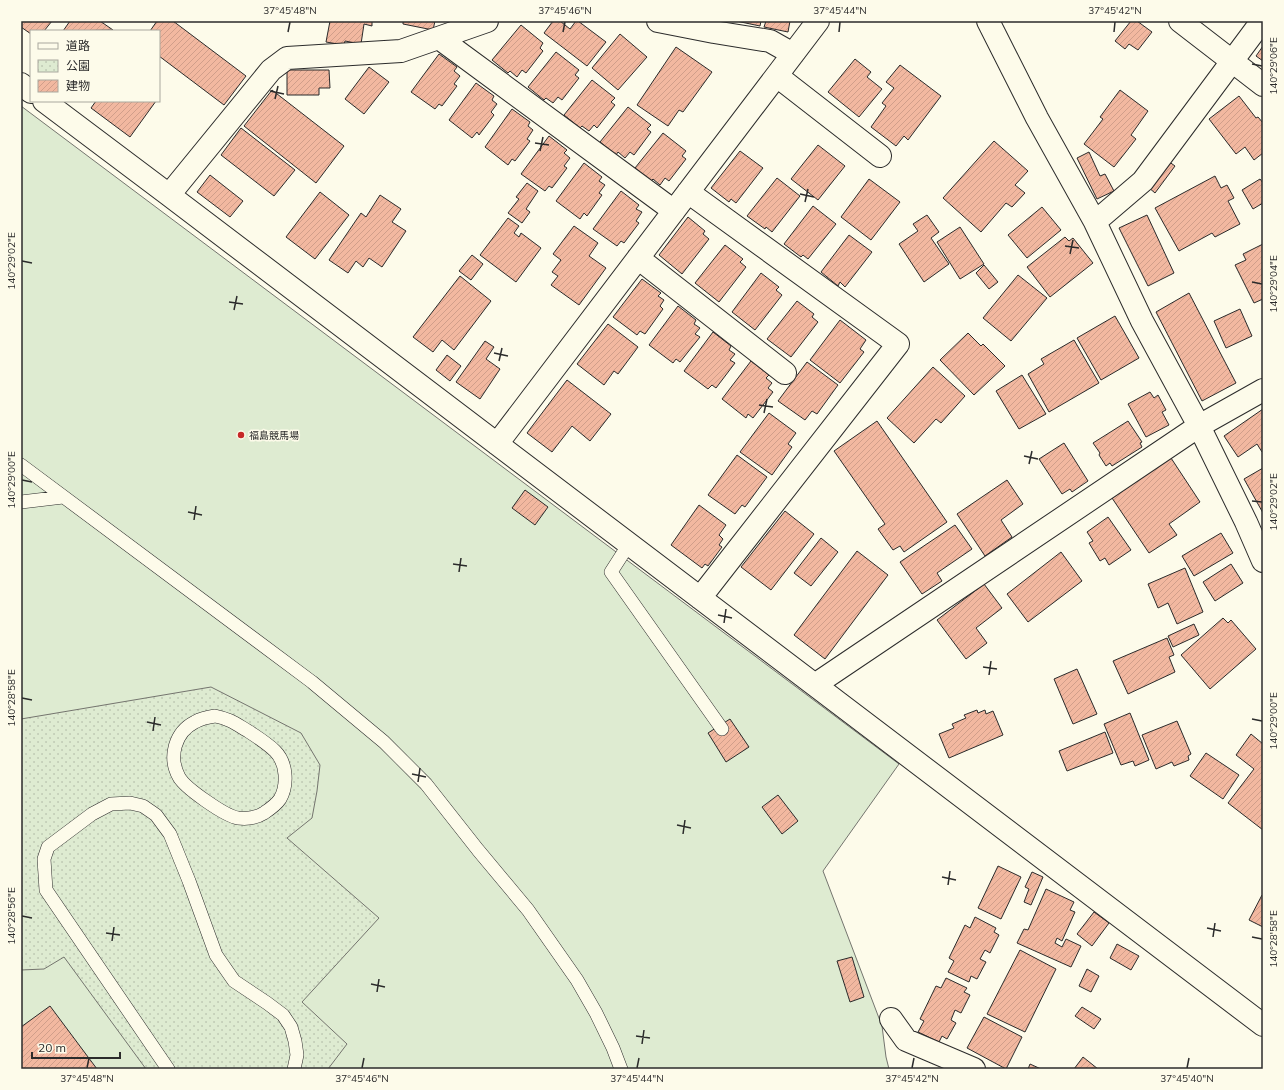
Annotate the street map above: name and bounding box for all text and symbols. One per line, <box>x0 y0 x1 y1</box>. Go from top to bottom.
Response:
text: 37°45'48"N <box>263 4 317 17</box>
text: 37°45'46"N <box>538 4 592 17</box>
text: 37°45'44"N <box>813 4 867 17</box>
text: 37°45'42"N <box>1088 4 1142 17</box>
legend <box>30 30 160 102</box>
text: 140°29'06"E <box>1267 37 1280 95</box>
text: 道路 <box>66 38 90 53</box>
text: 公園 <box>66 58 90 73</box>
text: 建物 <box>66 78 90 93</box>
text: 140°29'02"E <box>5 232 18 290</box>
text: 140°29'04"E <box>1267 255 1280 313</box>
place label: 福島競馬場 <box>249 429 299 442</box>
marker: 福島競馬場 <box>236 430 246 440</box>
text: 140°29'00"E <box>5 451 18 509</box>
text: 140°29'02"E <box>1267 473 1280 531</box>
text: 140°28'58"E <box>5 669 18 727</box>
text: 140°29'00"E <box>1267 692 1280 750</box>
text: 140°28'56"E <box>5 887 18 945</box>
text: 140°28'58"E <box>1267 910 1280 968</box>
scale bar <box>32 1034 120 1060</box>
text: 20 m <box>38 1040 66 1055</box>
text: 37°45'48"N <box>60 1072 114 1085</box>
text: 37°45'46"N <box>335 1072 389 1085</box>
text: 37°45'44"N <box>610 1072 664 1085</box>
text: 37°45'42"N <box>885 1072 939 1085</box>
text: 37°45'40"N <box>1160 1072 1214 1085</box>

